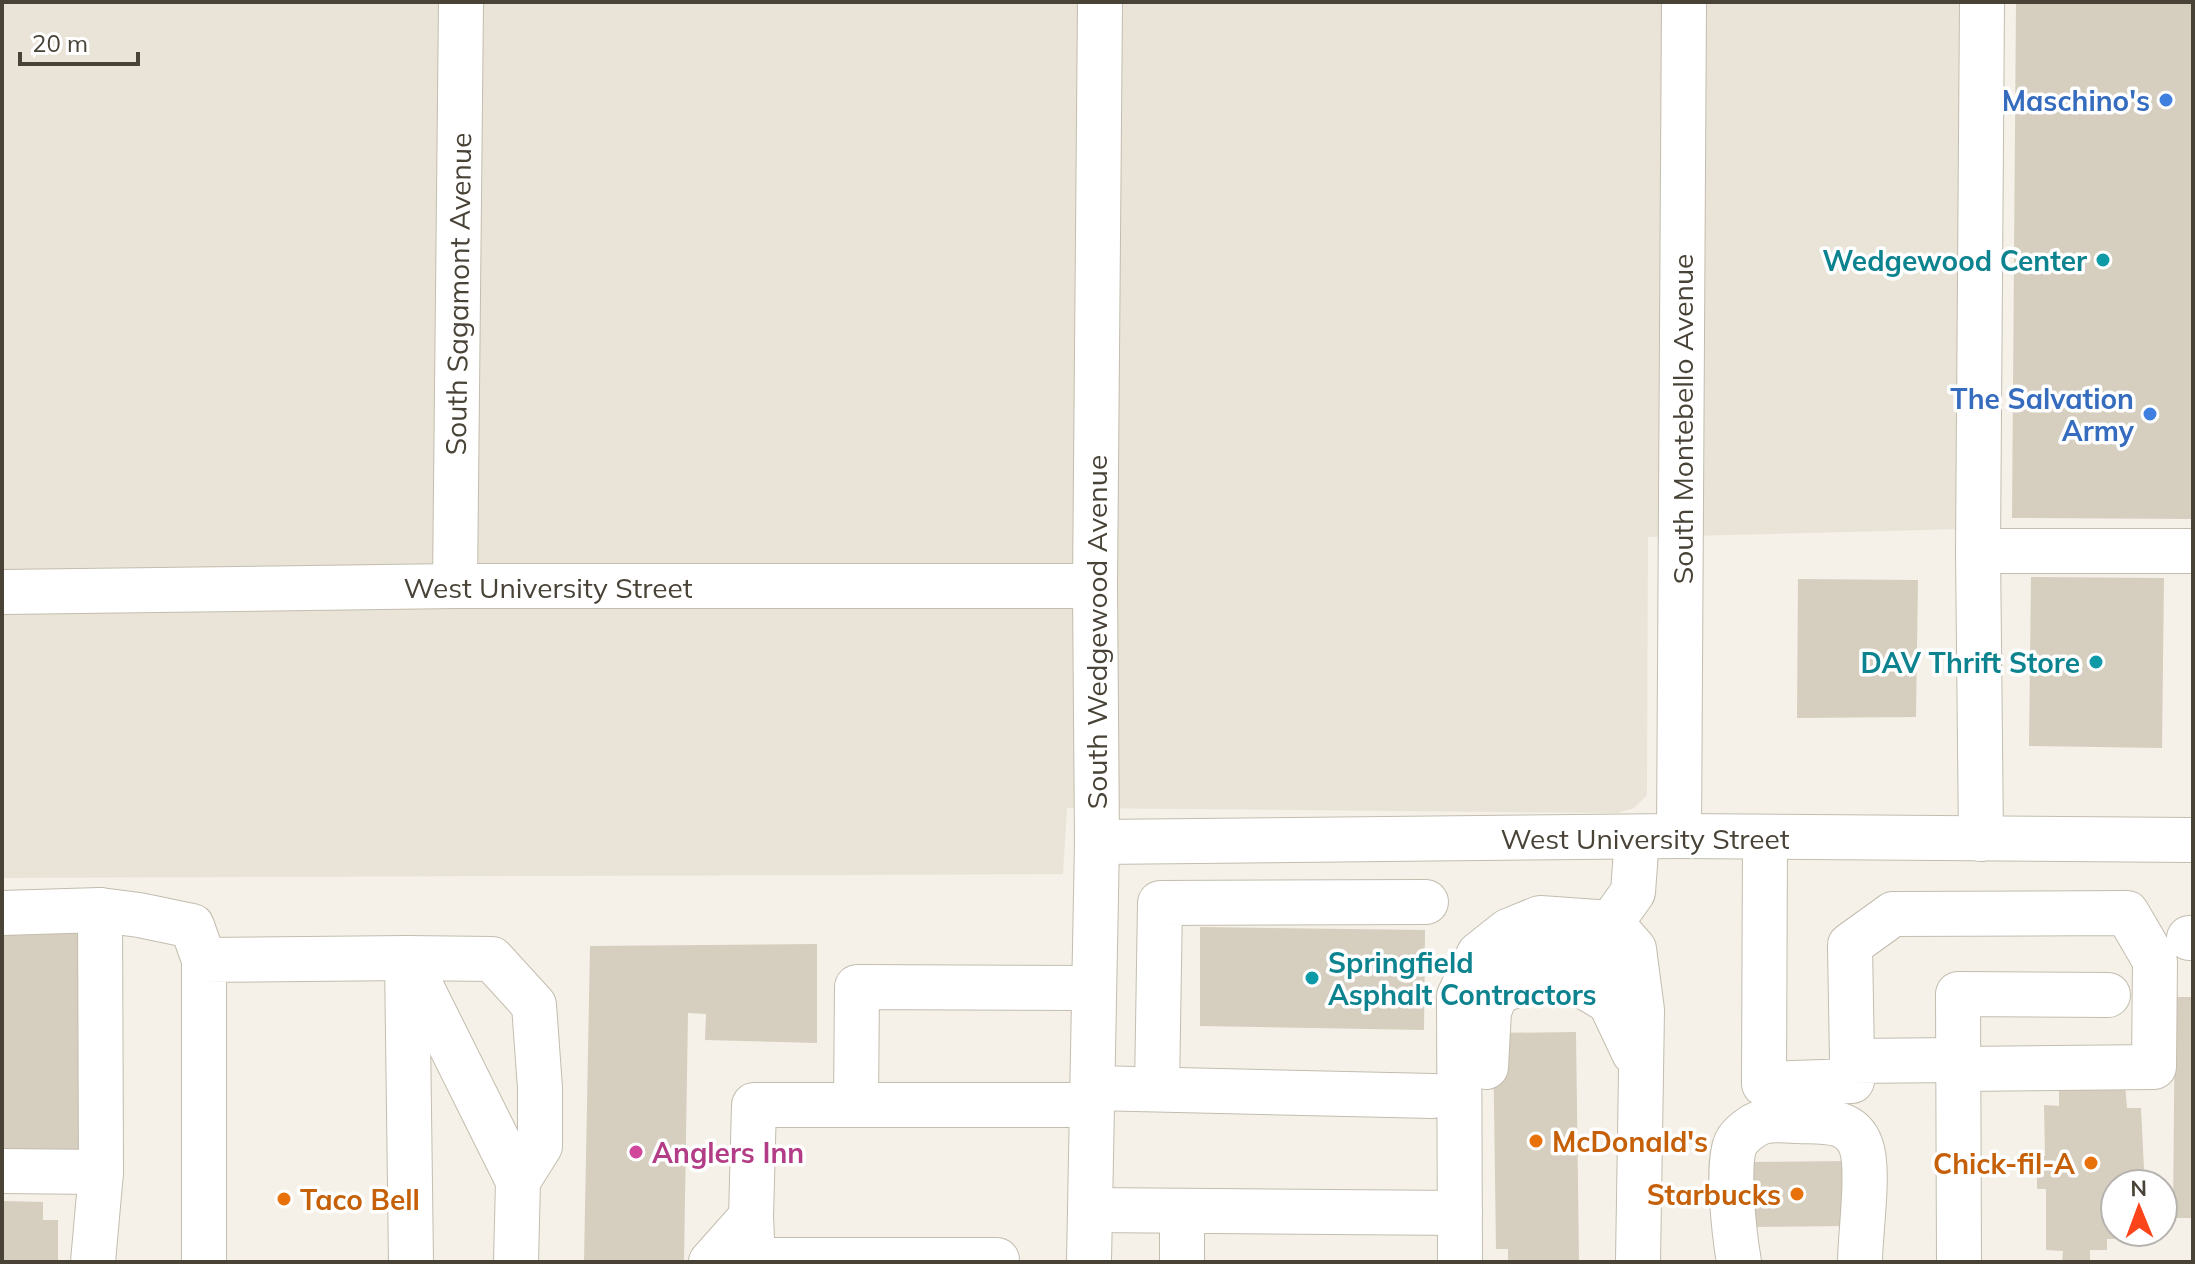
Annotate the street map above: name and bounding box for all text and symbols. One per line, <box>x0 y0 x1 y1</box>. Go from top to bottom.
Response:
scale bar <box>20 16 138 66</box>
text: 20 m <box>32 28 88 58</box>
place label: Maschino's <box>2002 83 2150 118</box>
marker: Maschino's <box>2157 91 2175 109</box>
street label: South Sagamont Avenue <box>438 132 478 456</box>
place label: Wedgewood Center <box>1822 243 2087 278</box>
marker: Wedgewood Center <box>2094 251 2112 269</box>
street label: South Montebello Avenue <box>1665 254 1700 584</box>
place label: The Salvation Army <box>1950 381 2135 448</box>
marker: The Salvation Army <box>2141 405 2159 423</box>
street label: South Wedgewood Avenue <box>1079 455 1114 809</box>
street label: West University Street <box>403 570 693 605</box>
place label: DAV Thrift Store <box>1860 645 2080 680</box>
marker: DAV Thrift Store <box>2087 653 2105 671</box>
street label: West University Street <box>1500 821 1790 856</box>
place label: Springfield Asphalt Contractors <box>1328 945 1597 1012</box>
marker: Springfield Asphalt Contractors <box>1303 969 1321 987</box>
place label: McDonald's <box>1552 1124 1708 1159</box>
marker: McDonald's <box>1527 1132 1545 1150</box>
place label: Anglers Inn <box>652 1135 804 1170</box>
marker: Anglers Inn <box>627 1143 645 1161</box>
place label: Chick-fil-A <box>1933 1146 2075 1181</box>
marker: Chick-fil-A <box>2082 1154 2100 1172</box>
north arrow <box>2099 1168 2179 1248</box>
text: N <box>2130 1174 2147 1202</box>
place label: Starbucks <box>1647 1177 1781 1212</box>
place label: Taco Bell <box>300 1182 420 1217</box>
marker: Starbucks <box>1788 1185 1806 1203</box>
marker: Taco Bell <box>275 1190 293 1208</box>

